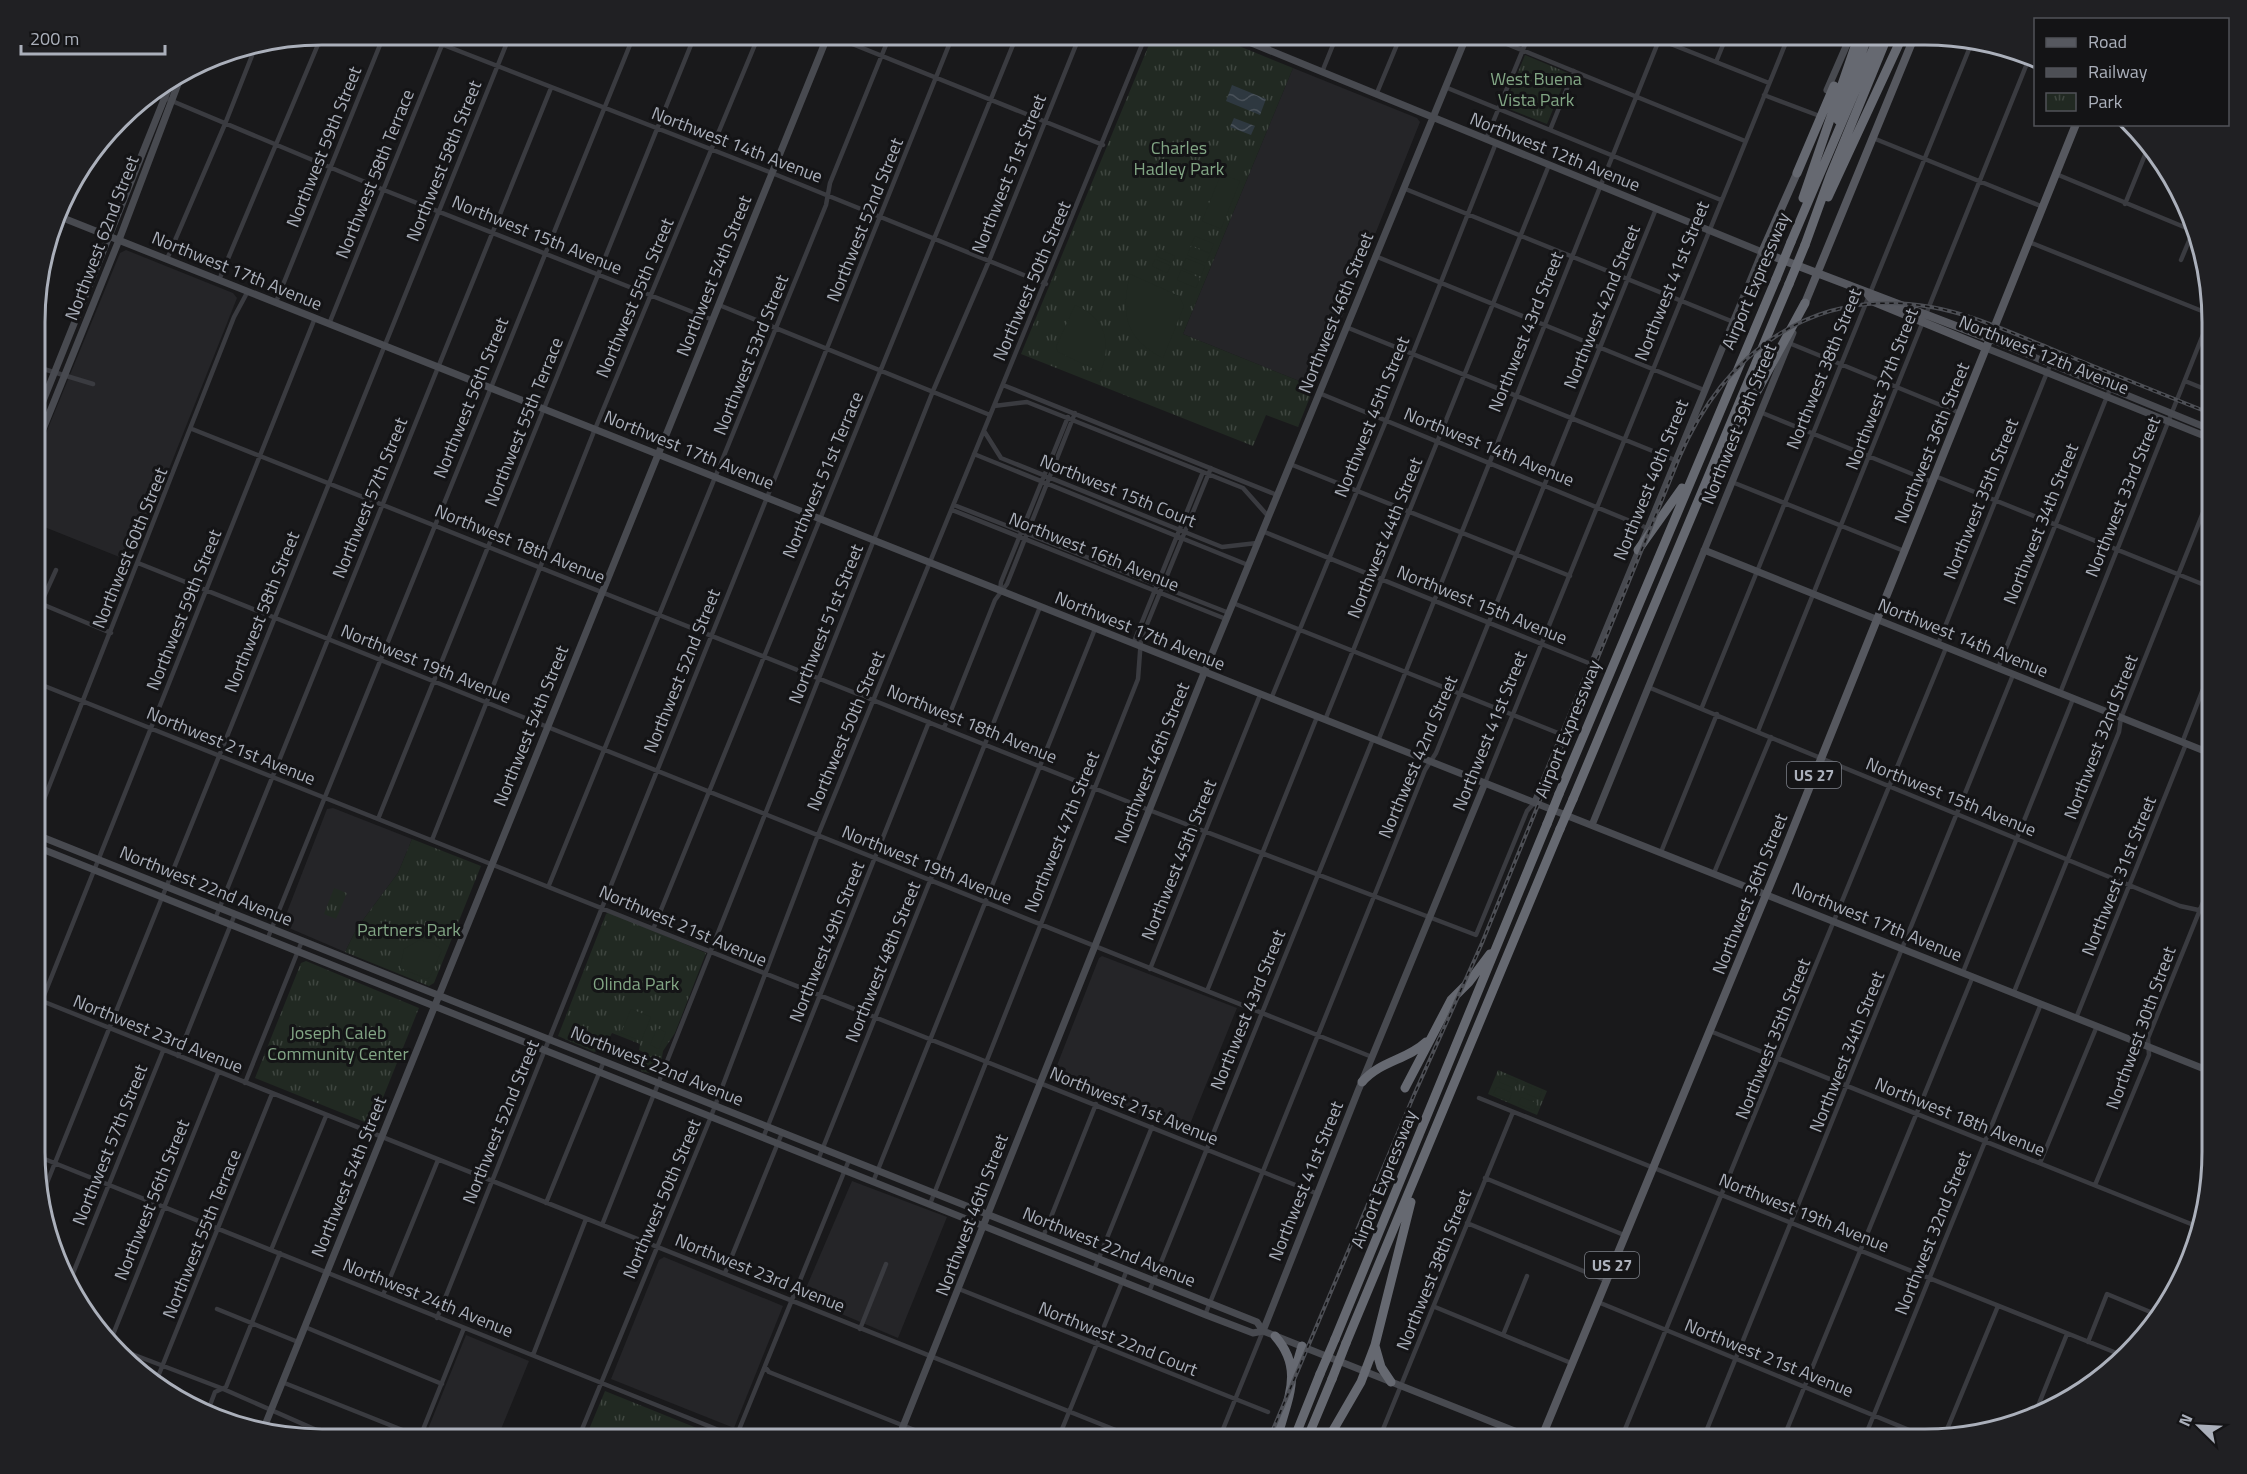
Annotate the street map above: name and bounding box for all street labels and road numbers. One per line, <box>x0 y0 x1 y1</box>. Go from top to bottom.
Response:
street label: Northwest 59th Street <box>279 62 368 231</box>
street label: Northwest 58th Street <box>399 76 488 245</box>
street label: Northwest 58th Terrace <box>328 85 421 263</box>
street label: Northwest 51st Street <box>964 89 1053 258</box>
street label: Northwest 14th Avenue <box>648 99 827 190</box>
street label: Northwest 12th Avenue <box>1466 105 1644 198</box>
street label: Northwest 52nd Street <box>819 133 910 306</box>
street label: Northwest 62nd Street <box>58 151 146 324</box>
street label: Northwest 15th Avenue <box>448 188 626 281</box>
street label: Northwest 54th Street <box>669 191 758 360</box>
street label: Northwest 50th Street <box>986 196 1078 365</box>
street label: Northwest 41st Street <box>1627 196 1716 365</box>
street label: Airport Expressway <box>1714 208 1797 354</box>
street label: Northwest 55th Street <box>589 213 681 382</box>
street label: Northwest 42nd Street <box>1556 220 1647 393</box>
street label: Northwest 17th Avenue <box>148 224 326 317</box>
street label: Northwest 46th Street <box>1291 228 1380 397</box>
street label: Northwest 43rd Street <box>1481 247 1570 416</box>
street label: Northwest 53rd Street <box>706 270 795 439</box>
street label: Northwest 38th Street <box>1779 284 1868 453</box>
street label: Northwest 37th Street <box>1838 303 1925 474</box>
street label: Northwest 12th Avenue <box>1955 308 2133 401</box>
street label: Northwest 56th Street <box>426 313 515 482</box>
street label: Northwest 45th Street <box>1327 332 1416 501</box>
street label: Northwest 55th Terrace <box>477 333 570 511</box>
street label: Northwest 39th Street <box>1694 339 1783 508</box>
street label: Northwest 36th Street <box>1887 358 1976 527</box>
street label: Northwest 51st Terrace <box>775 387 870 563</box>
street label: Northwest 40th Street <box>1606 395 1695 564</box>
street label: Northwest 14th Avenue <box>1400 400 1578 493</box>
street label: Northwest 17th Avenue <box>600 403 778 496</box>
street label: Northwest 33rd Street <box>2078 412 2167 581</box>
street label: Northwest 57th Street <box>325 413 414 582</box>
street label: Northwest 35th Street <box>1936 414 2025 583</box>
street label: Northwest 34th Street <box>1996 439 2085 608</box>
street label: Northwest 15th Court <box>1036 447 1201 534</box>
street label: Northwest 44th Street <box>1340 453 1429 622</box>
street label: Northwest 60th Street <box>85 463 174 632</box>
street label: Northwest 18th Avenue <box>431 497 609 590</box>
street label: Northwest 16th Avenue <box>1005 505 1183 598</box>
street label: Northwest 59th Street <box>139 525 228 694</box>
street label: Northwest 58th Street <box>217 527 306 696</box>
street label: Northwest 51st Street <box>781 539 870 708</box>
street label: Northwest 15th Avenue <box>1393 558 1571 651</box>
street label: Northwest 52nd Street <box>636 584 727 757</box>
street label: Northwest 17th Avenue <box>1051 584 1229 677</box>
street label: Northwest 14th Avenue <box>1874 591 2052 684</box>
street label: Northwest 19th Avenue <box>337 617 515 710</box>
street label: Northwest 54th Street <box>486 641 575 810</box>
street label: Northwest 50th Street <box>800 646 892 815</box>
street label: Northwest 41st Street <box>1445 646 1534 815</box>
street label: Northwest 32nd Street <box>2057 650 2145 823</box>
street label: Airport Expressway <box>1527 655 1608 802</box>
street label: Northwest 42nd Street <box>1371 670 1464 843</box>
street label: Northwest 18th Avenue <box>883 677 1061 770</box>
street label: Northwest 46th Street <box>1107 678 1196 847</box>
street label: Northwest 21st Avenue <box>143 699 320 792</box>
street label: Northwest 47th Street <box>1017 747 1106 916</box>
street label: Northwest 15th Avenue <box>1862 750 2040 843</box>
road number: US 27 <box>1787 762 1841 788</box>
street label: Northwest 45th Street <box>1134 775 1223 944</box>
street label: Northwest 31st Street <box>2074 791 2163 960</box>
street label: Northwest 36th Street <box>1705 809 1794 978</box>
street label: Northwest 19th Avenue <box>838 818 1016 911</box>
street label: Northwest 22nd Avenue <box>116 838 297 933</box>
street label: Northwest 49th Street <box>782 857 871 1026</box>
street label: Northwest 17th Avenue <box>1788 875 1966 968</box>
street label: Northwest 48th Street <box>838 877 927 1046</box>
street label: Northwest 21st Avenue <box>595 878 771 973</box>
street label: Northwest 43rd Street <box>1203 925 1292 1094</box>
street label: Northwest 30th Street <box>2099 942 2183 1113</box>
street label: Northwest 35th Street <box>1728 954 1817 1123</box>
street label: Northwest 34th Street <box>1802 967 1891 1136</box>
street label: Northwest 23rd Avenue <box>69 987 247 1080</box>
street label: Northwest 22nd Avenue <box>567 1018 748 1113</box>
street label: Northwest 52nd Street <box>455 1035 546 1208</box>
street label: Northwest 21st Avenue <box>1046 1059 1223 1152</box>
street label: Northwest 57th Street <box>65 1060 154 1229</box>
street label: Northwest 18th Avenue <box>1871 1070 2049 1163</box>
street label: Northwest 54th Street <box>304 1092 393 1261</box>
street label: Northwest 41st Street <box>1261 1096 1350 1265</box>
street label: Airport Expressway <box>1343 1105 1424 1252</box>
street label: Northwest 50th Street <box>616 1114 708 1283</box>
street label: Northwest 56th Street <box>107 1115 196 1284</box>
street label: Northwest 46th Street <box>928 1129 1015 1300</box>
street label: Northwest 55th Terrace <box>155 1145 248 1323</box>
street label: Northwest 32nd Street <box>1887 1146 1978 1319</box>
street label: Northwest 19th Avenue <box>1715 1166 1893 1259</box>
street label: Northwest 38th Street <box>1389 1185 1478 1354</box>
street label: Northwest 22nd Avenue <box>1019 1199 1200 1294</box>
street label: Northwest 23rd Avenue <box>671 1226 849 1319</box>
street label: Northwest 24th Avenue <box>339 1251 517 1344</box>
road number: US 27 <box>1585 1252 1639 1278</box>
street label: Northwest 22nd Court <box>1035 1294 1202 1383</box>
street label: Northwest 21st Avenue <box>1681 1311 1858 1404</box>

